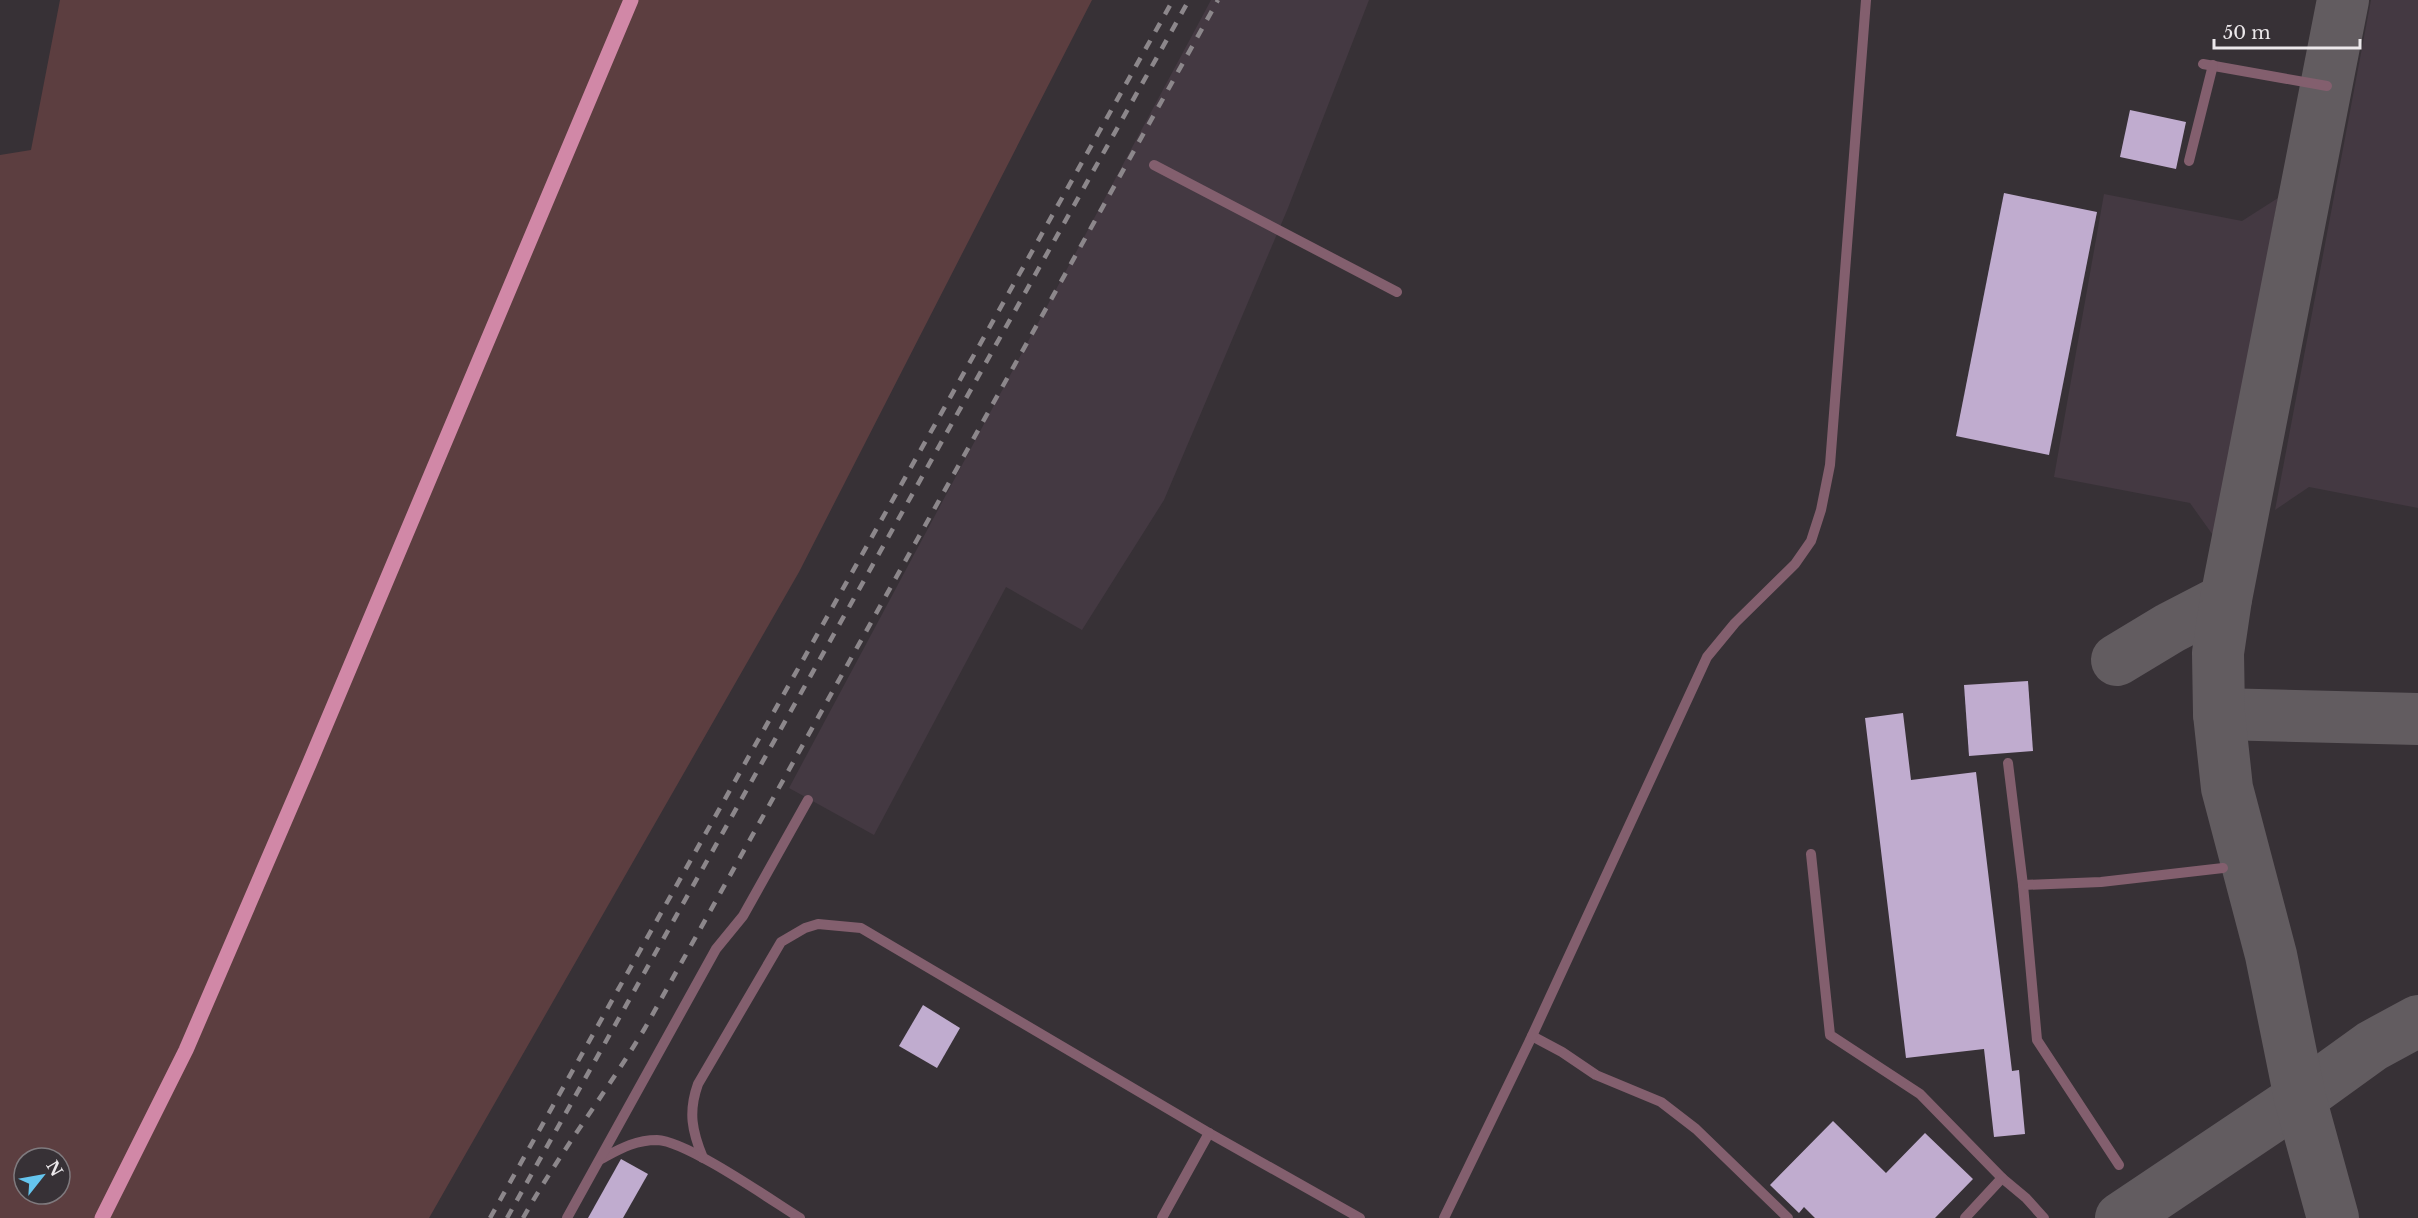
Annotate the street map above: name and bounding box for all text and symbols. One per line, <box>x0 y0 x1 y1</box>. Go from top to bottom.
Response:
scale bar <box>2214 12 2360 50</box>
text: 50 m <box>2223 22 2271 44</box>
north arrow <box>12 1146 72 1206</box>
text: N <box>42 1157 67 1180</box>

